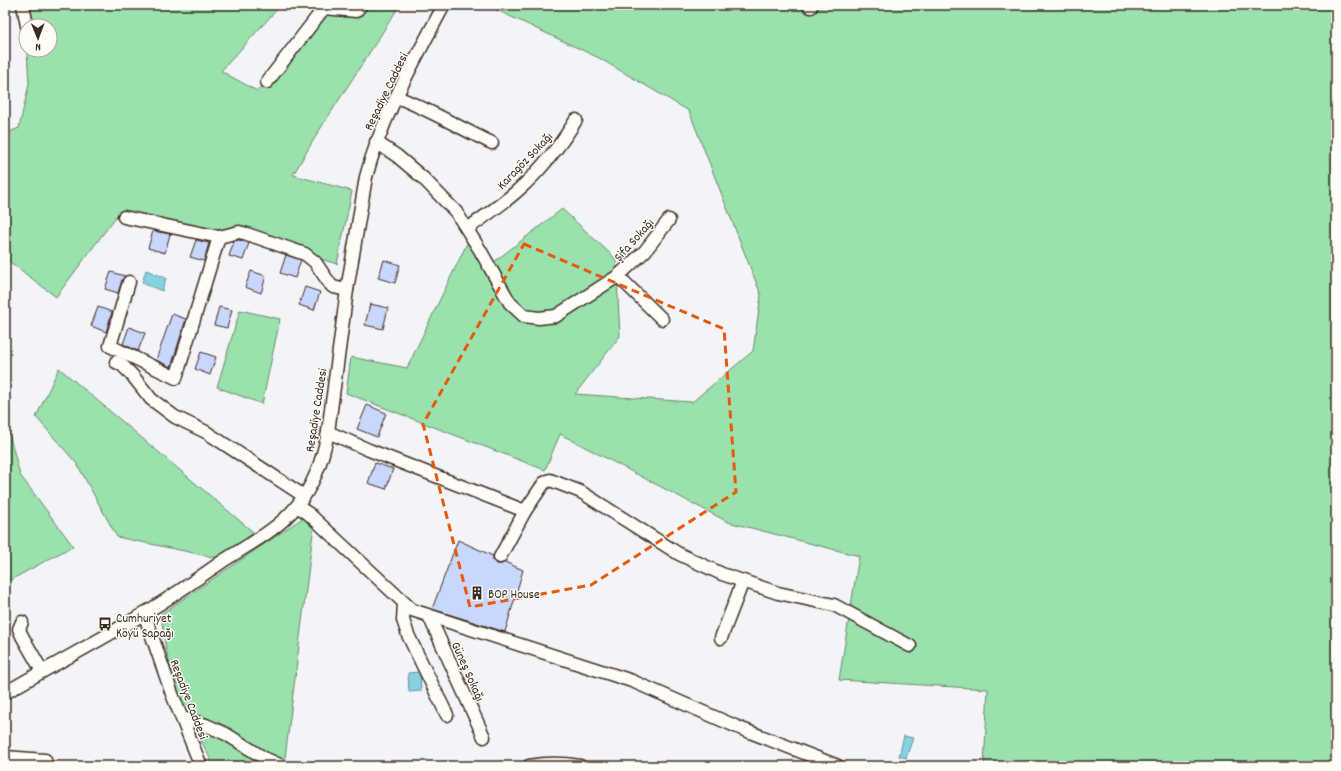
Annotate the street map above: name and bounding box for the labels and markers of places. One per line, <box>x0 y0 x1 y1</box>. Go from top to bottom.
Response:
building icon: BOP House <box>469 585 485 601</box>
place label: BOP House <box>488 586 540 605</box>
place label: Cumhuriyet Köyü Sapağı <box>116 610 174 644</box>
bus stop icon: Cumhuriyet Köyü Sapağı <box>97 616 113 632</box>

